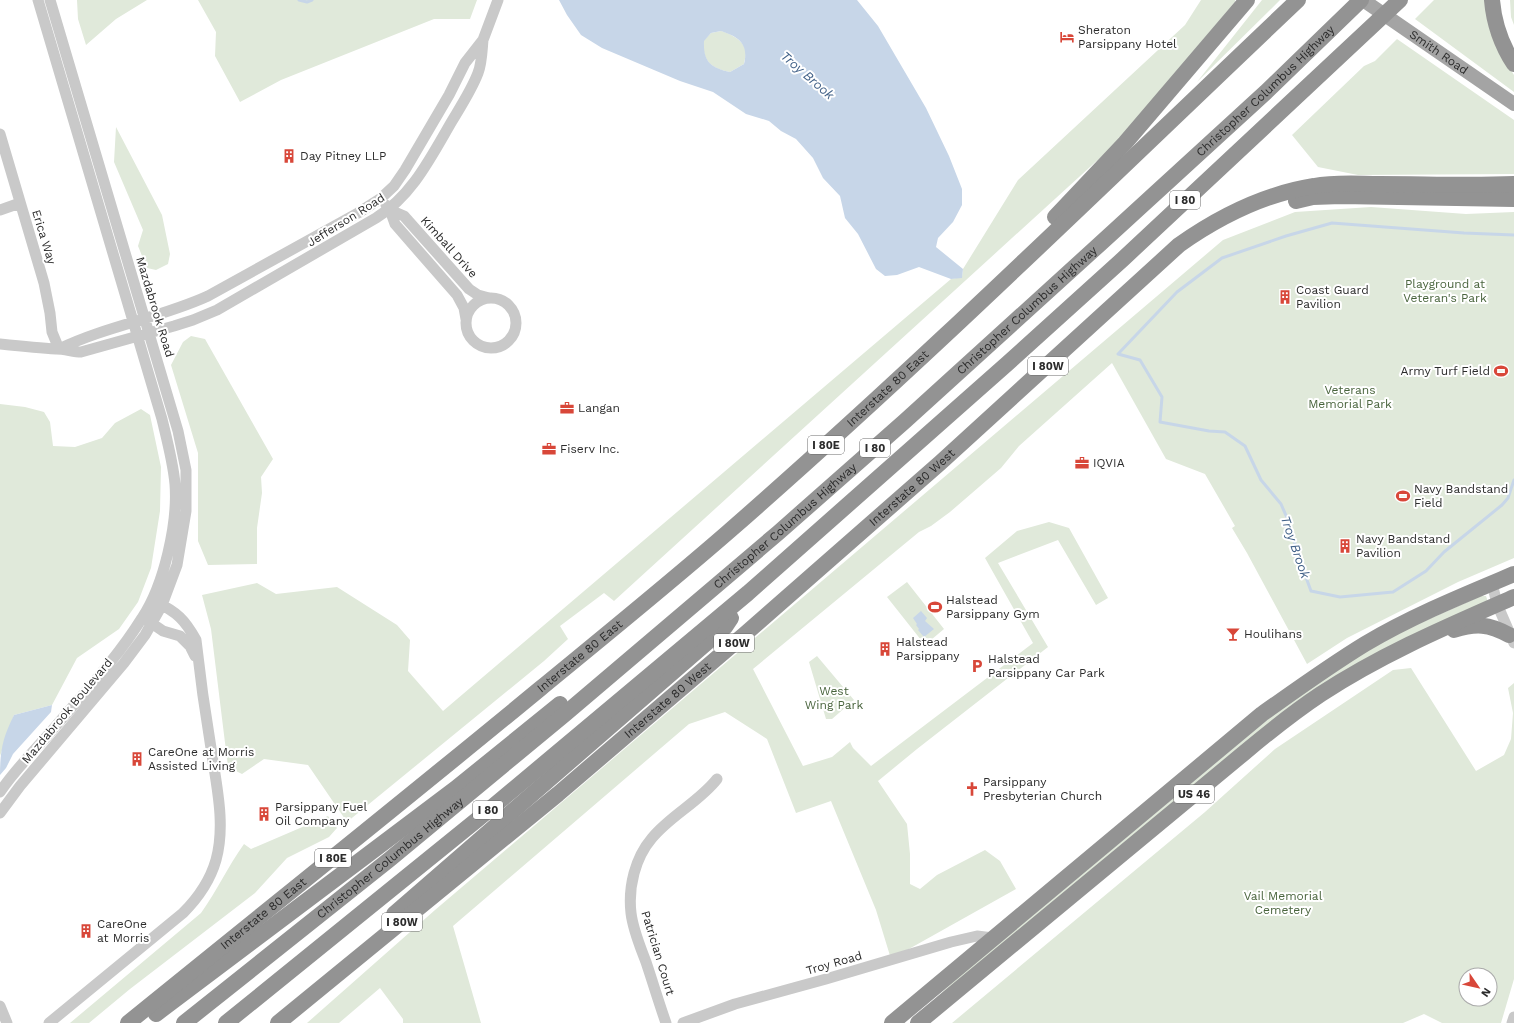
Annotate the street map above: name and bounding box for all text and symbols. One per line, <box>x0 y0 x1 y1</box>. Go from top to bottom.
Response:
street label: Christopher Columbus Highway <box>1193 22 1338 159</box>
place label: Sheraton Parsippany Hotel <box>1078 23 1177 51</box>
street label: Smith Road <box>1407 27 1471 77</box>
hotel icon: Sheraton Parsippany Hotel <box>1059 29 1075 45</box>
water label: Troy Brook <box>778 48 838 103</box>
building icon: Day Pitney LLP <box>281 148 297 164</box>
place label: Day Pitney LLP <box>300 149 386 163</box>
street label: Jefferson Road <box>305 191 387 249</box>
road number: I 80 <box>1170 191 1200 209</box>
street label: Erica Way <box>29 208 59 267</box>
street label: Kimball Drive <box>418 213 480 281</box>
street label: Christopher Columbus Highway <box>954 243 1100 378</box>
street label: Mazdabrook Road <box>133 255 177 359</box>
park label: Playground at Veteran's Park <box>1403 277 1487 305</box>
place label: Coast Guard Pavilion <box>1296 283 1369 311</box>
building icon: Coast Guard Pavilion <box>1277 289 1293 305</box>
street label: Interstate 80 East <box>844 347 931 430</box>
road number: I 80W <box>1028 357 1068 375</box>
sports icon: Army Turf Field <box>1493 363 1509 379</box>
place label: Army Turf Field <box>1401 364 1490 378</box>
park label: Veterans Memorial Park <box>1308 383 1392 411</box>
office icon: Langan <box>559 400 575 416</box>
place label: Langan <box>578 401 620 415</box>
road number: I 80E <box>808 436 844 454</box>
road number: I 80 <box>860 439 890 457</box>
office icon: Fiserv Inc. <box>541 441 557 457</box>
place label: Fiserv Inc. <box>560 442 620 456</box>
street label: Interstate 80 West <box>866 446 958 529</box>
office icon: IQVIA <box>1074 455 1090 471</box>
place label: IQVIA <box>1093 456 1125 470</box>
street label: Christopher Columbus Highway <box>711 460 860 592</box>
place label: Navy Bandstand Field <box>1414 482 1508 510</box>
sports icon: Navy Bandstand Field <box>1395 488 1411 504</box>
water label: Troy Brook <box>1278 514 1314 581</box>
place label: Navy Bandstand Pavilion <box>1356 532 1450 560</box>
building icon: Navy Bandstand Pavilion <box>1337 538 1353 554</box>
place label: Halstead Parsippany Gym <box>946 593 1040 621</box>
sports icon: Halstead Parsippany Gym <box>927 599 943 615</box>
street label: Interstate 80 East <box>534 617 625 695</box>
bar icon: Houlihans <box>1225 626 1241 642</box>
place label: Houlihans <box>1244 627 1302 641</box>
road number: I 80W <box>714 634 754 652</box>
place label: Halstead Parsippany <box>896 635 960 663</box>
building icon: Halstead Parsippany <box>877 641 893 657</box>
place label: Halstead Parsippany Car Park <box>988 652 1105 680</box>
street label: Mazdabrook Boulevard <box>19 656 115 766</box>
parking icon: Halstead Parsippany Car Park <box>969 658 985 674</box>
street label: Interstate 80 West <box>621 659 714 741</box>
park label: West Wing Park <box>805 684 863 712</box>
place label: CareOne at Morris Assisted Living <box>148 745 254 773</box>
building icon: CareOne at Morris Assisted Living <box>129 751 145 767</box>
place label: Parsippany Presbyterian Church <box>983 775 1102 803</box>
church icon: Parsippany Presbyterian Church <box>964 781 980 797</box>
road number: US 46 <box>1174 785 1214 803</box>
street label: Christopher Columbus Highway <box>314 794 467 922</box>
place label: Parsippany Fuel Oil Company <box>275 800 368 828</box>
road number: I 80 <box>473 801 503 819</box>
building icon: Parsippany Fuel Oil Company <box>256 806 272 822</box>
road number: I 80E <box>315 849 351 867</box>
street label: Interstate 80 East <box>218 875 309 952</box>
park label: Vail Memorial Cemetery <box>1244 889 1323 917</box>
street label: Patrician Court <box>638 909 678 997</box>
road number: I 80W <box>382 913 422 931</box>
place label: CareOne at Morris <box>97 917 149 945</box>
building icon: CareOne at Morris <box>78 923 94 939</box>
street label: Troy Road <box>804 948 864 978</box>
north arrow <box>1458 967 1498 1007</box>
text: N <box>1478 985 1494 999</box>

